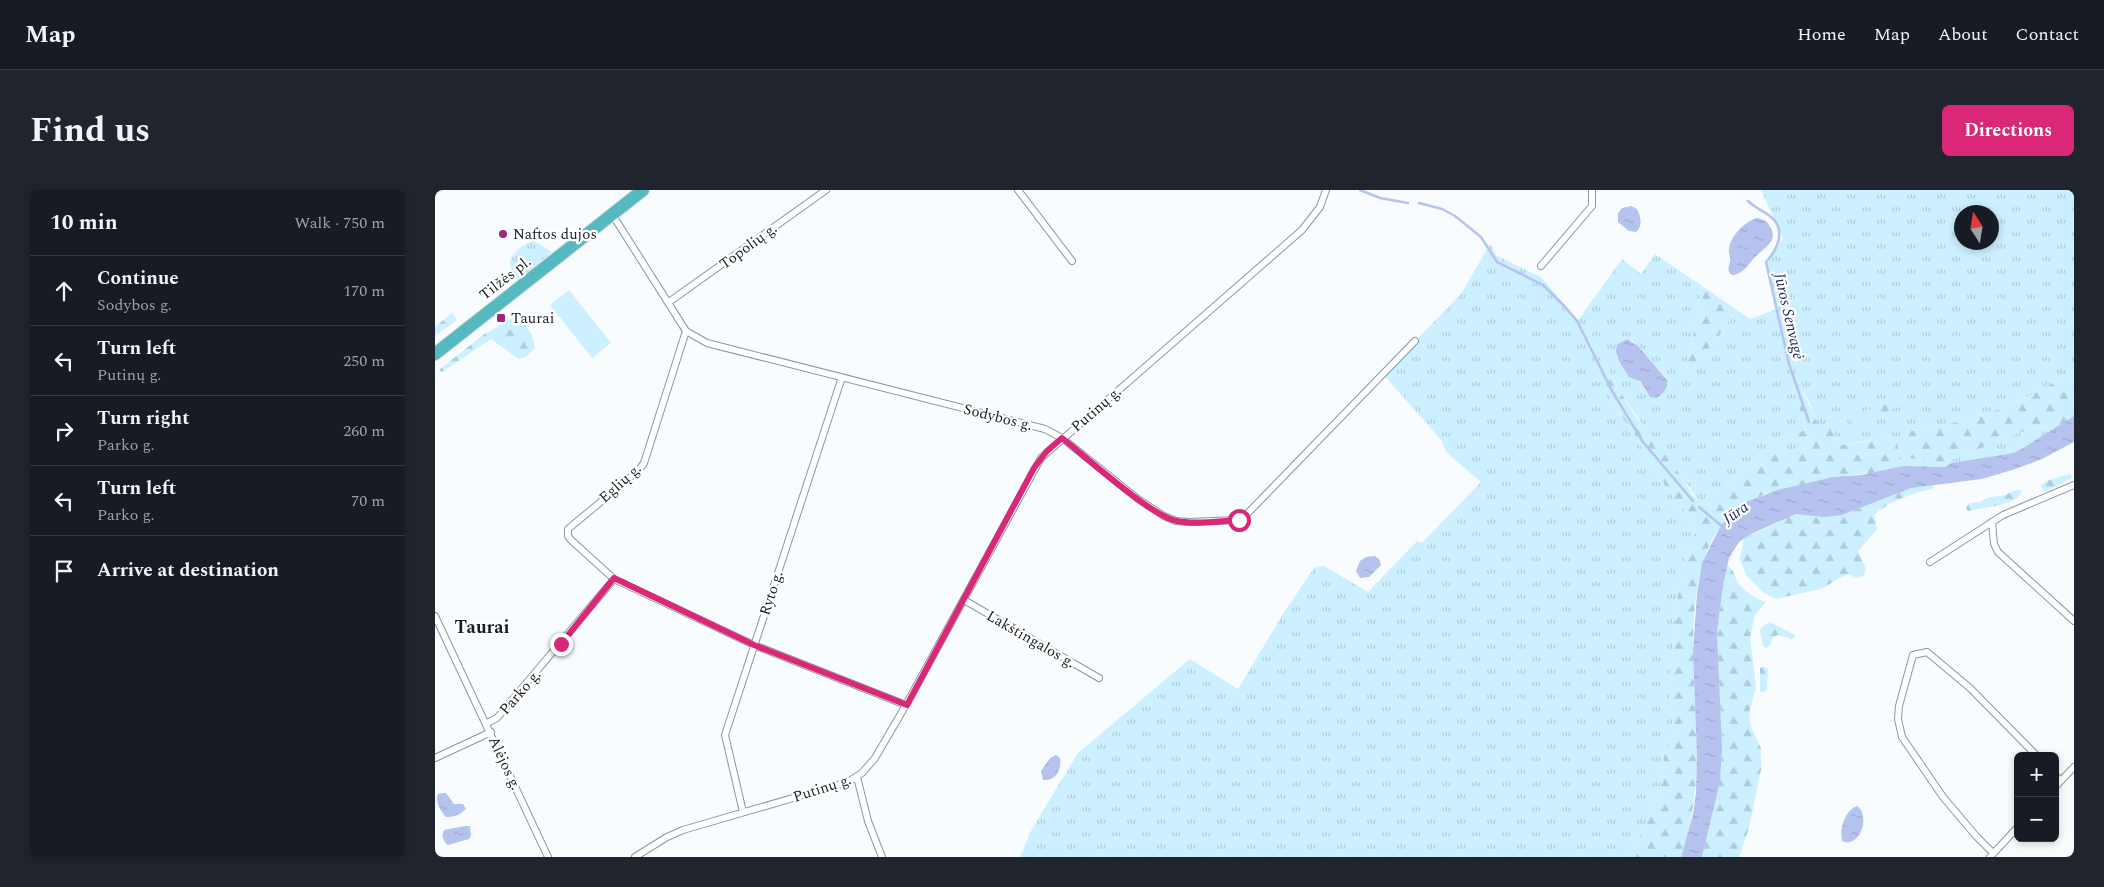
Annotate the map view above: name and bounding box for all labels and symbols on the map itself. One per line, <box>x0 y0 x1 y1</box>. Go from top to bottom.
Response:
north arrow <box>1954 205 1999 250</box>
street label: Topolių g. <box>715 217 782 275</box>
place label: Naftos dujos <box>513 223 597 246</box>
marker: Naftos dujos <box>497 228 509 240</box>
street label: Tilžės pl. <box>474 251 536 306</box>
water label: Jūros Senvagė <box>1767 269 1811 362</box>
place label: Taurai <box>511 307 554 330</box>
marker: Taurai <box>495 312 507 324</box>
street label: Putinų g. <box>1066 381 1127 438</box>
street label: Sodybos g. <box>961 398 1035 437</box>
street label: Eglių g. <box>594 458 647 509</box>
water label: Jūra <box>1717 495 1754 531</box>
route start <box>1228 509 1251 532</box>
street label: Ryto g. <box>753 568 789 618</box>
street label: Lakštingalos g. <box>982 605 1079 674</box>
district label: Taurai <box>455 614 510 641</box>
route end <box>550 633 573 656</box>
street label: Parko g. <box>494 664 547 720</box>
street label: Alėjos g. <box>482 732 527 794</box>
street label: Putinų g. <box>790 768 854 809</box>

